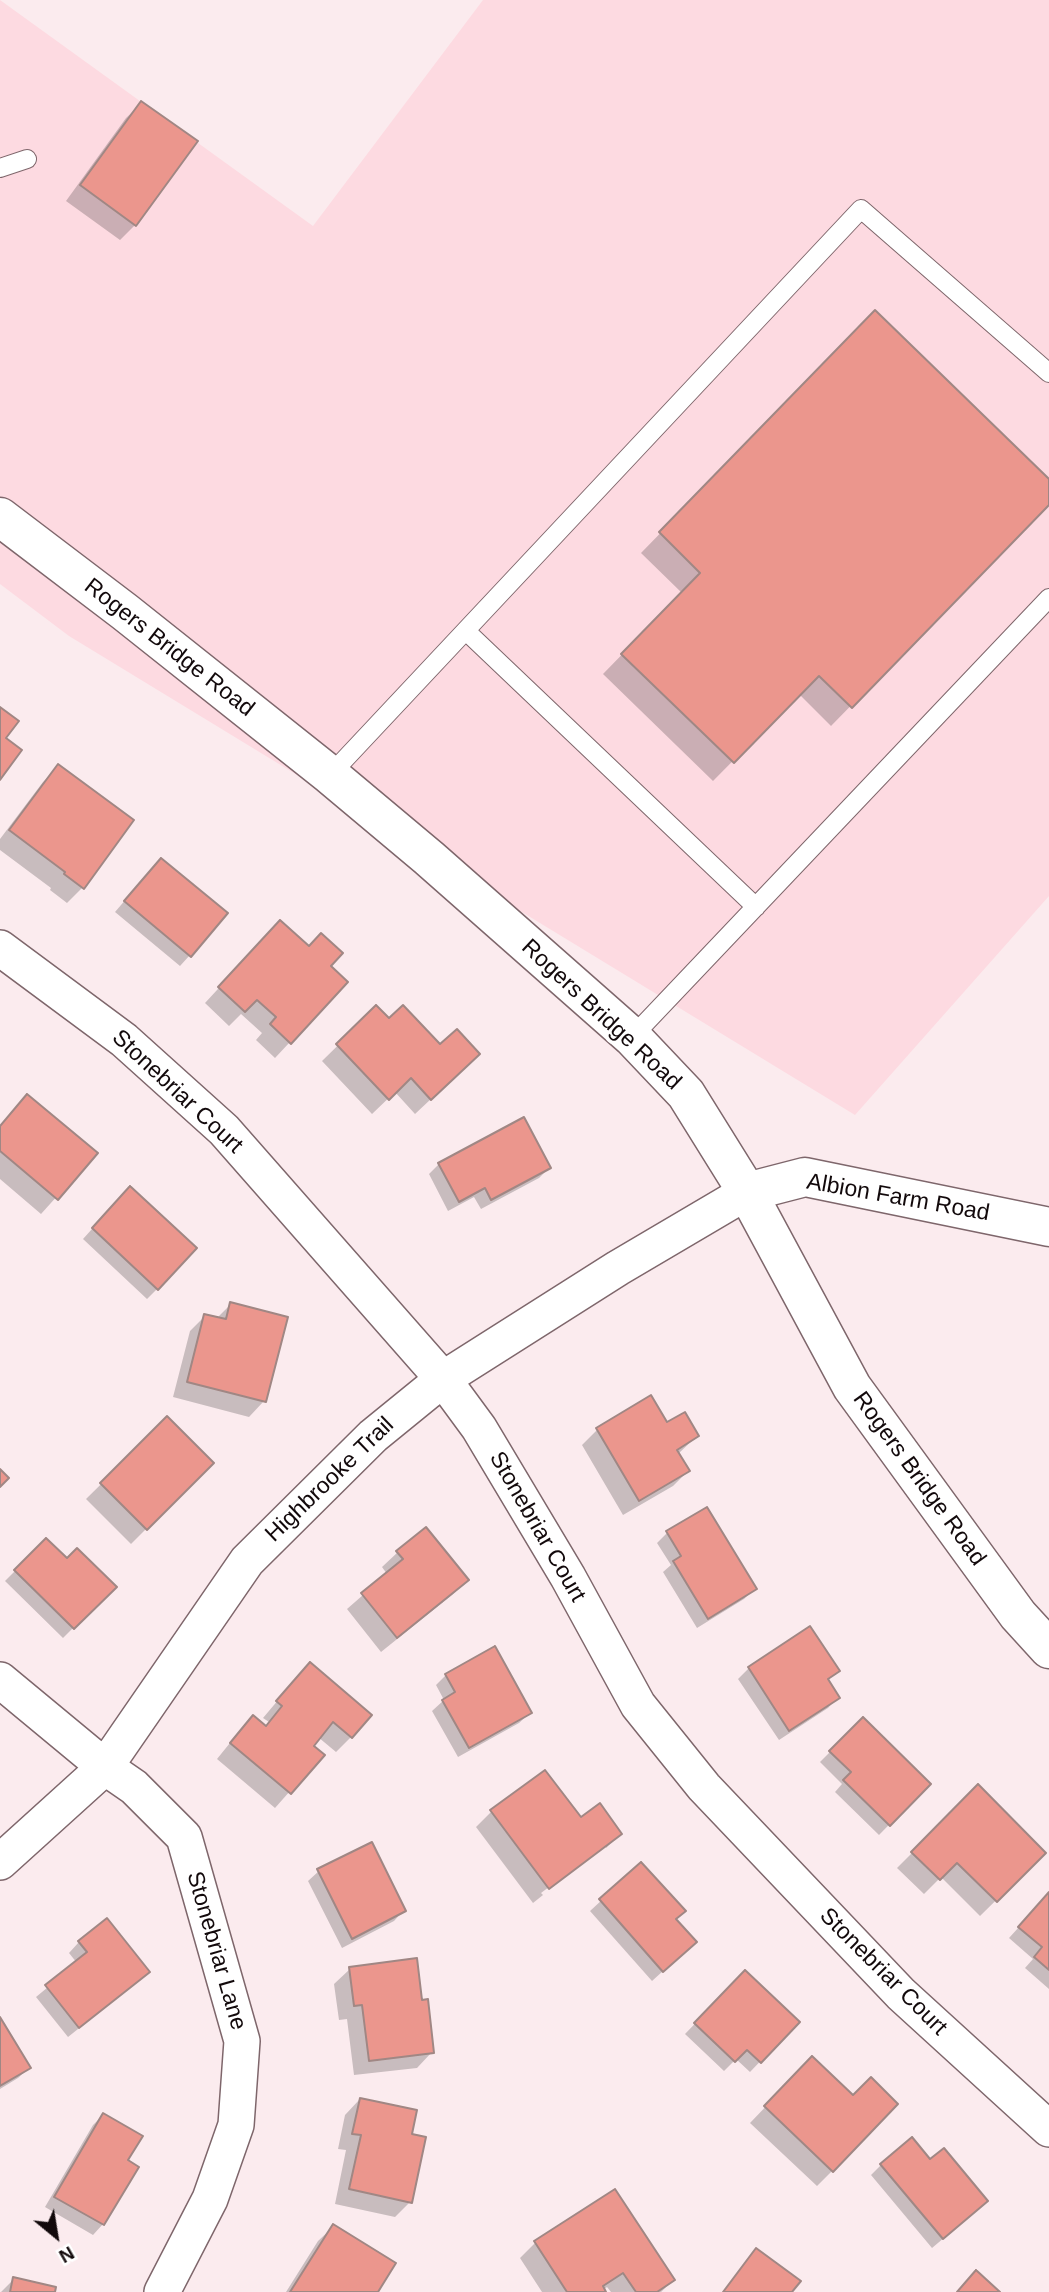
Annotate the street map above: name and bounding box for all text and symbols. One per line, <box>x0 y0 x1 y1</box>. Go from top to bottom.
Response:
street label: Rogers Bridge Road <box>78 573 260 723</box>
street label: Rogers Bridge Road <box>515 934 687 1096</box>
street label: Stonebriar Court <box>106 1024 248 1160</box>
street label: Albion Farm Road <box>804 1168 992 1228</box>
street label: Rogers Bridge Road <box>847 1387 991 1571</box>
street label: Highbrooke Trail <box>260 1412 400 1548</box>
street label: Stonebriar Court <box>483 1447 591 1607</box>
street label: Stonebriar Lane <box>180 1869 252 2033</box>
street label: Stonebriar Court <box>814 1903 952 2041</box>
north arrow <box>21 2201 91 2271</box>
text: N <box>56 2242 78 2267</box>

